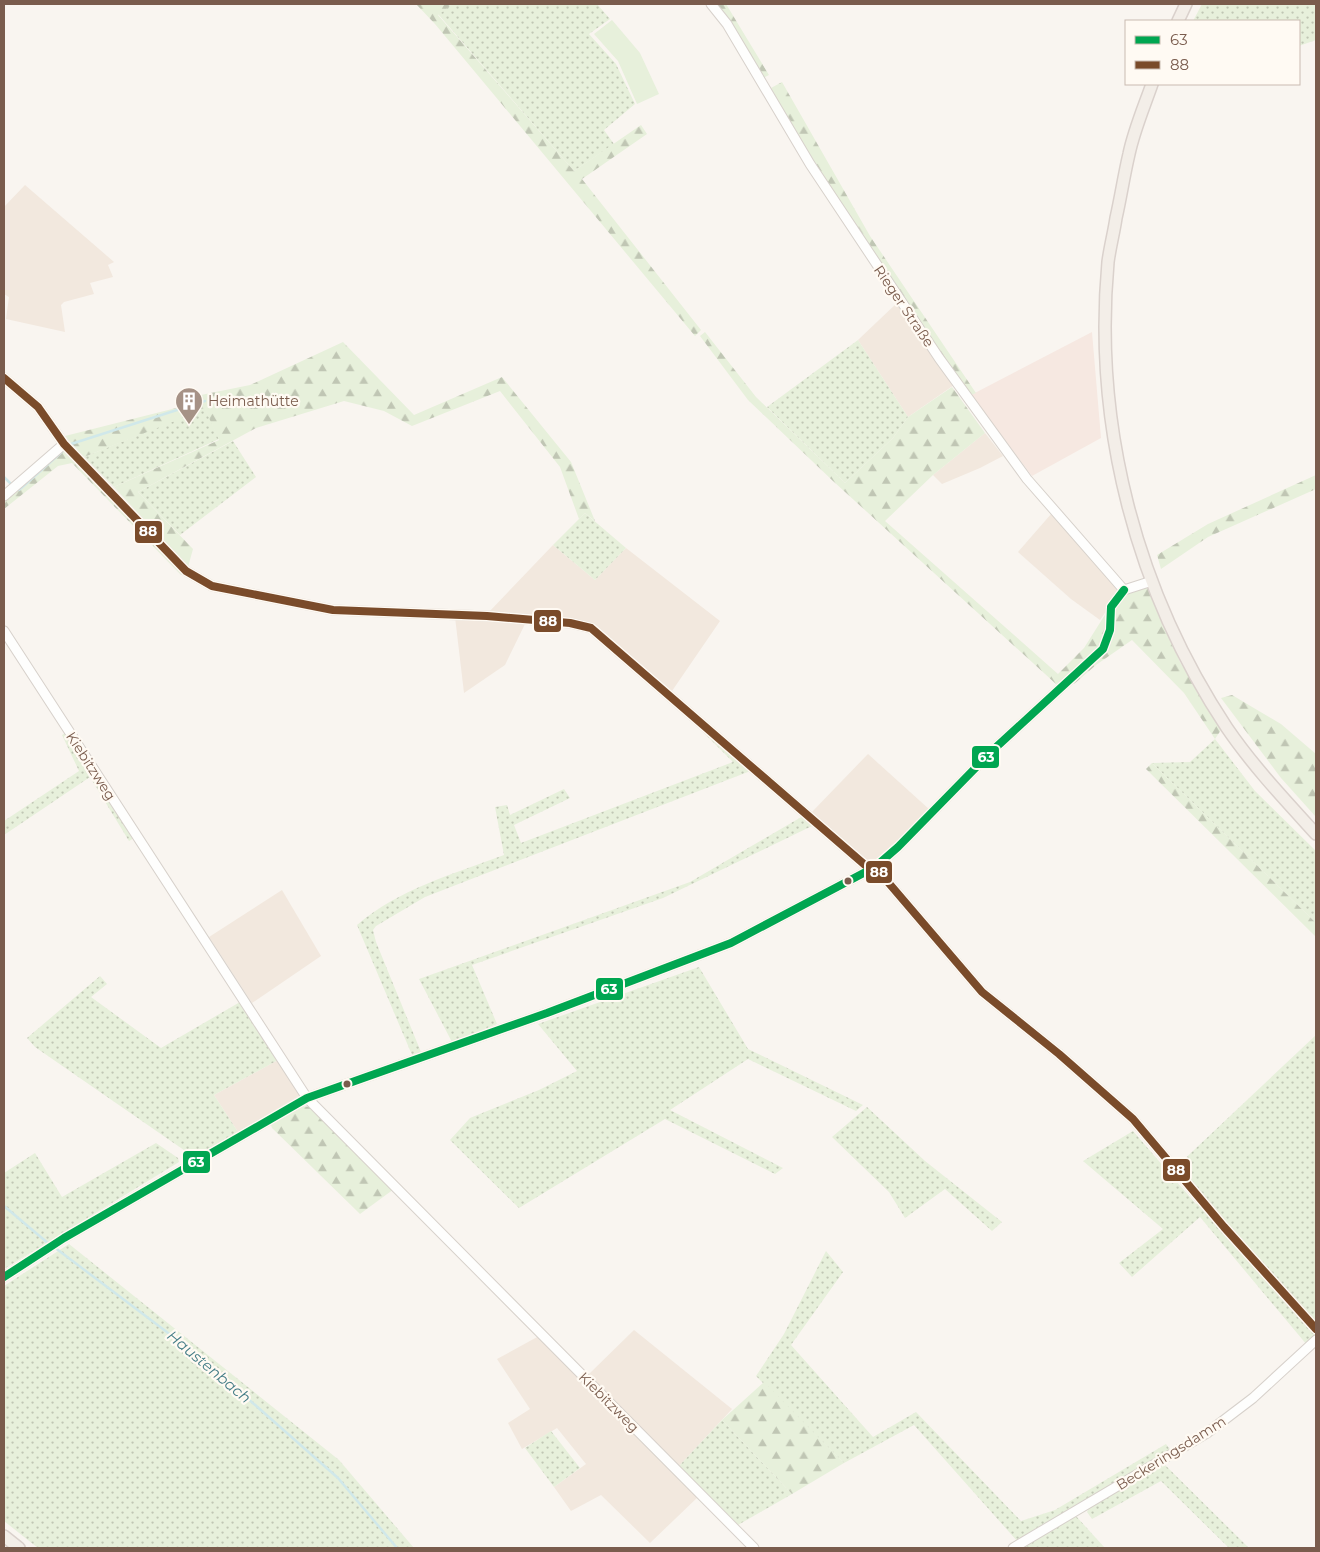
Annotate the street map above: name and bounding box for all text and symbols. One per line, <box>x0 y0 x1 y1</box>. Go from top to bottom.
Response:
legend <box>1125 20 1300 85</box>
text: 63 <box>1170 30 1188 49</box>
text: 88 <box>1170 55 1189 74</box>
street label: Rieger Straße <box>870 262 938 350</box>
building icon: Heimathütte <box>174 386 204 425</box>
place label: Heimathütte <box>208 392 299 410</box>
line badge: 88 <box>134 520 163 544</box>
text: 88 <box>139 522 157 540</box>
line badge: 88 <box>533 609 562 633</box>
text: 88 <box>539 612 557 630</box>
street label: Kiebitzweg <box>62 728 120 804</box>
line badge: 63 <box>971 745 1000 769</box>
text: 63 <box>977 748 995 766</box>
line badge: 88 <box>865 860 893 884</box>
text: 88 <box>870 863 888 881</box>
unlabelled marker <box>843 876 853 886</box>
line badge: 63 <box>595 977 624 1001</box>
text: 63 <box>600 980 618 998</box>
unlabelled marker <box>342 1079 352 1089</box>
line badge: 63 <box>182 1150 211 1174</box>
text: 63 <box>187 1153 205 1171</box>
line badge: 88 <box>1162 1158 1191 1182</box>
text: 88 <box>1167 1161 1185 1179</box>
water label: Haustenbach <box>164 1326 255 1407</box>
street label: Kiebitzweg <box>575 1368 643 1436</box>
street label: Beckeringsdamm <box>1113 1412 1229 1494</box>

